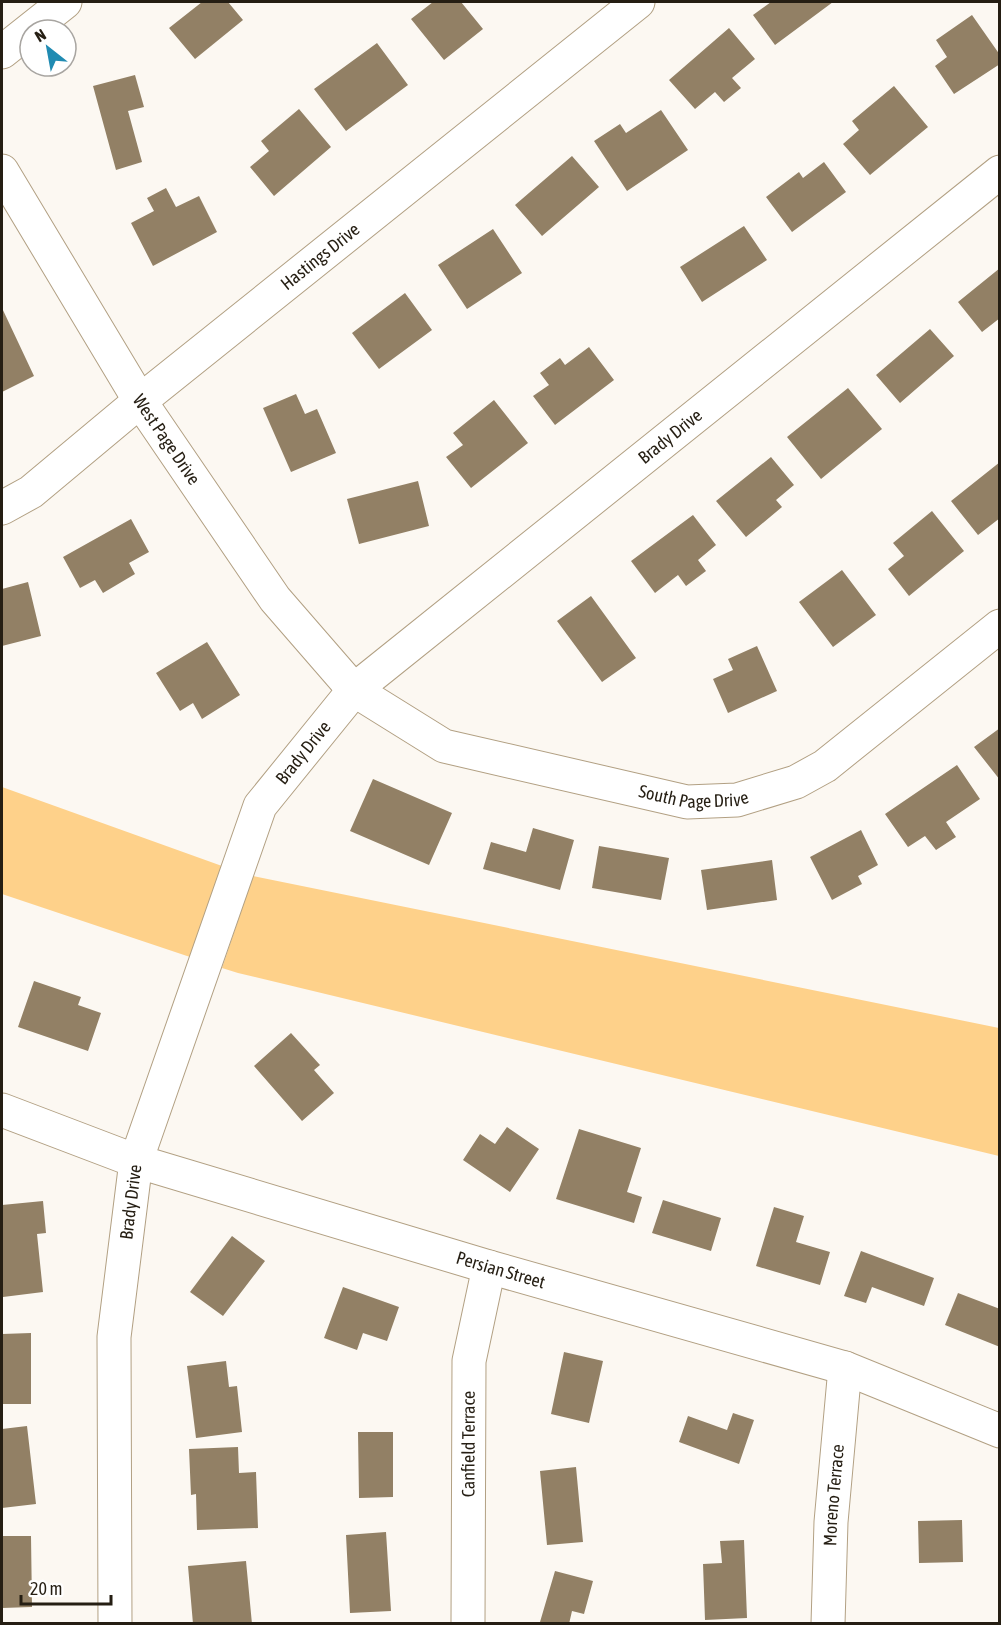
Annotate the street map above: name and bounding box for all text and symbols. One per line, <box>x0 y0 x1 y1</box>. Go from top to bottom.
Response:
north arrow <box>18 18 78 78</box>
text: N <box>32 25 49 45</box>
street label: Hastings Drive <box>276 218 363 294</box>
street label: West Page Drive <box>129 390 205 488</box>
street label: Brady Drive <box>634 404 706 468</box>
street label: Brady Drive <box>271 717 335 788</box>
street label: South Page Drive <box>637 780 751 812</box>
street label: Brady Drive <box>115 1163 145 1241</box>
street label: Persian Street <box>454 1247 548 1292</box>
street label: Canfield Terrace <box>457 1391 479 1497</box>
street label: Moreno Terrace <box>819 1443 848 1546</box>
scale bar <box>21 1568 111 1606</box>
text: 20 m <box>30 1578 62 1599</box>

